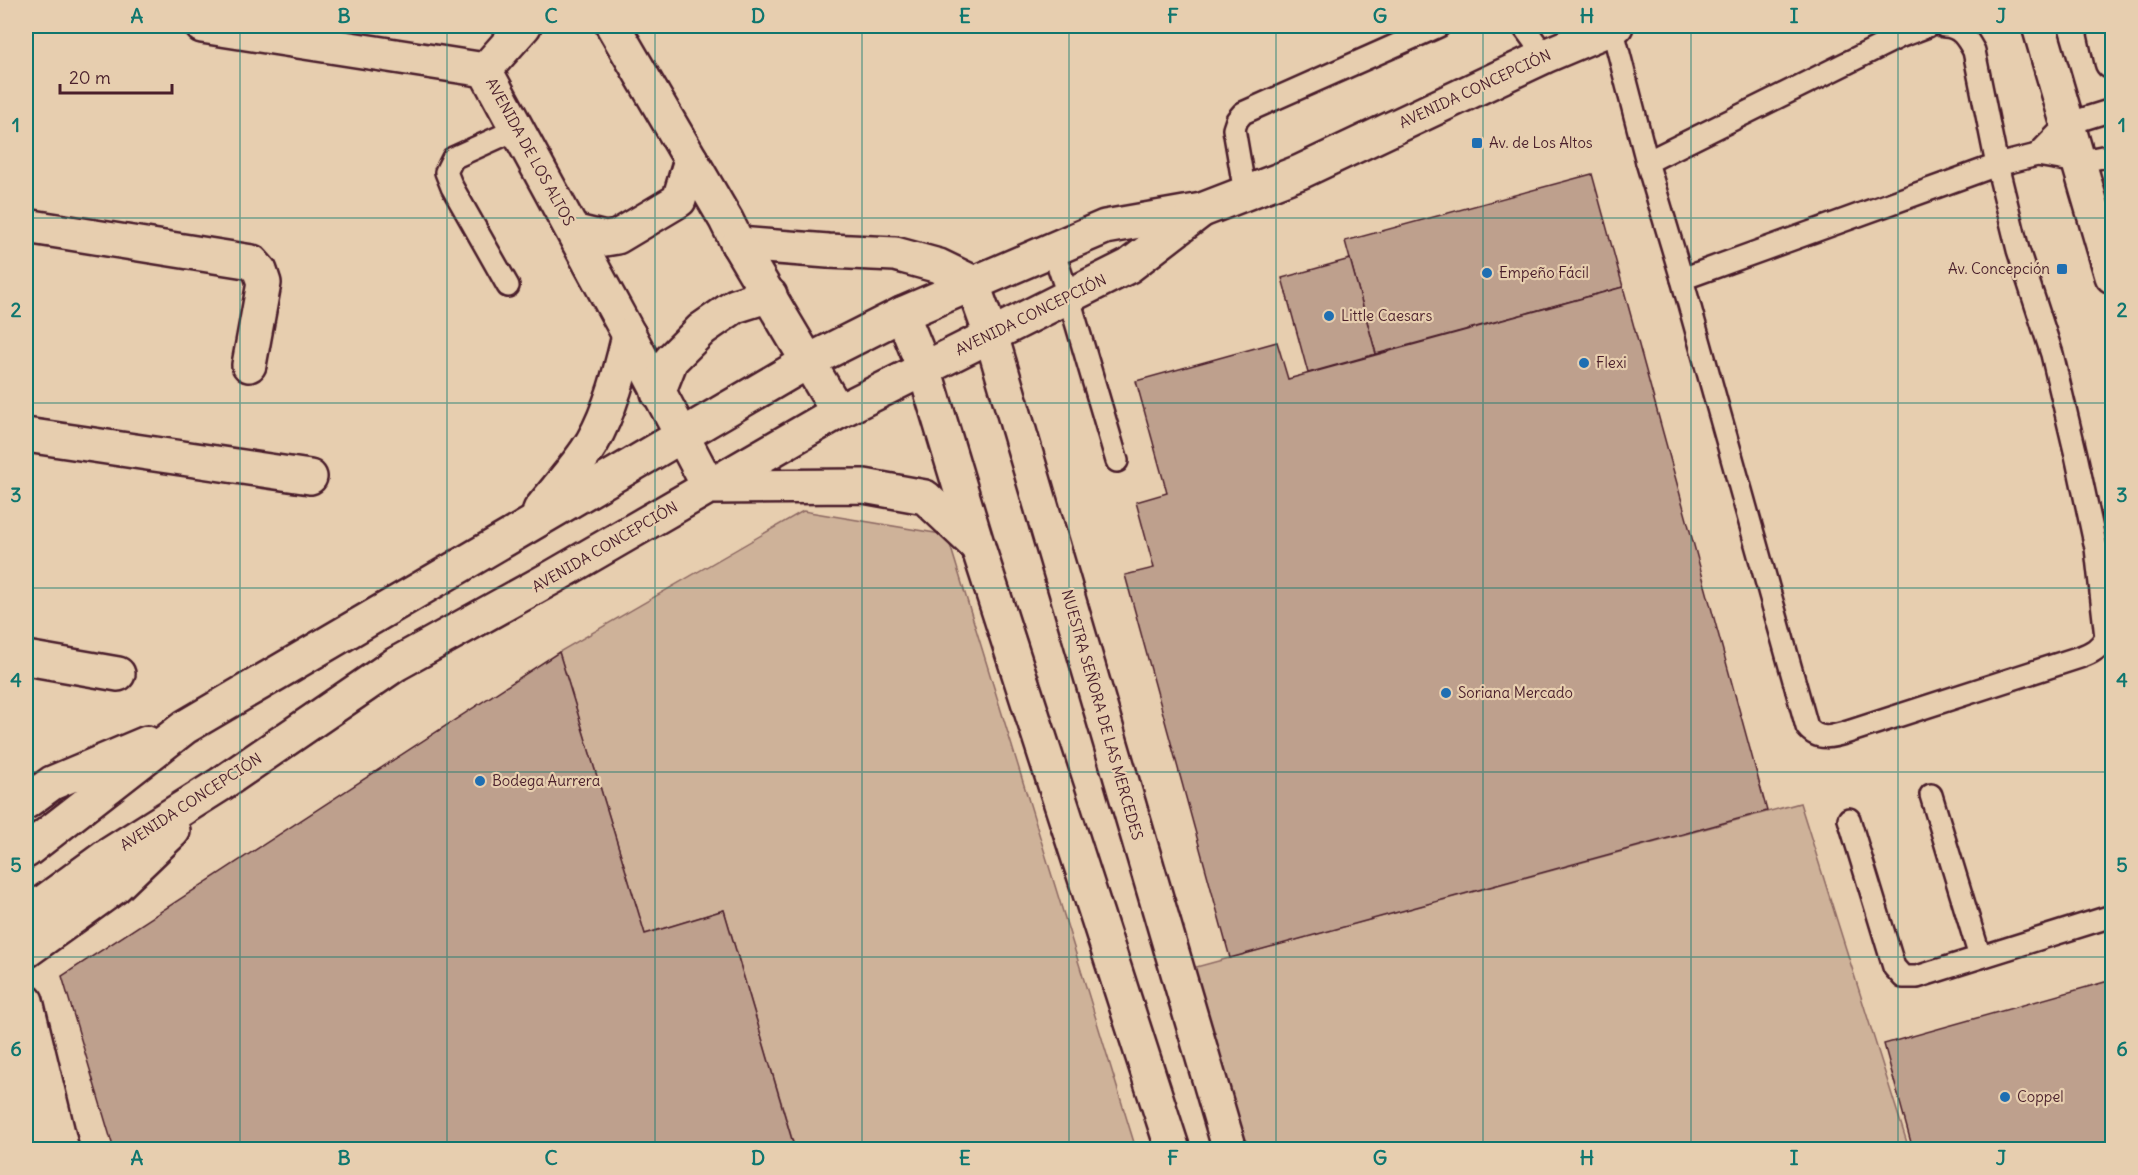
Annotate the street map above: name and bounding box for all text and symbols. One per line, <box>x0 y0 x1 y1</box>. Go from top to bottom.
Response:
text: A <box>131 3 144 28</box>
text: B <box>337 3 351 28</box>
text: C <box>544 3 558 28</box>
text: D <box>751 3 765 28</box>
text: E <box>959 3 971 28</box>
text: F <box>1167 3 1179 28</box>
text: G <box>1373 3 1387 28</box>
text: H <box>1580 3 1594 28</box>
text: I <box>1790 3 1799 28</box>
text: J <box>1996 3 2007 28</box>
street label: AVENIDA CONCEPCIÓN <box>1395 44 1554 132</box>
scale bar <box>60 57 172 95</box>
text: 20 m <box>69 66 111 89</box>
street label: AVENIDA DE LOS ALTOS <box>482 75 579 229</box>
text: 1 <box>12 112 20 137</box>
text: 1 <box>2118 112 2126 137</box>
place label: Av. de Los Altos <box>1489 133 1593 152</box>
marker: Av. de Los Altos <box>1470 136 1484 150</box>
place label: Av. Concepción <box>1948 259 2050 278</box>
marker: Av. Concepción <box>2055 262 2069 276</box>
place label: Empeño Fácil <box>1499 263 1589 282</box>
marker: Empeño Fácil <box>1480 266 1494 280</box>
street label: AVENIDA CONCEPCIÓN <box>952 269 1109 359</box>
text: 2 <box>11 297 22 322</box>
text: 2 <box>2117 297 2128 322</box>
place label: Little Caesars <box>1341 306 1432 325</box>
marker: Little Caesars <box>1322 309 1336 323</box>
place label: Flexi <box>1596 353 1627 372</box>
marker: Flexi <box>1577 356 1591 370</box>
text: 3 <box>10 482 22 507</box>
text: 3 <box>2116 482 2128 507</box>
street label: AVENIDA CONCEPCIÓN <box>528 496 681 596</box>
street label: NUESTRA SEÑORA DE LAS MERCEDES <box>1058 587 1147 842</box>
text: 4 <box>10 667 22 692</box>
text: 4 <box>2116 667 2128 692</box>
place label: Soriana Mercado <box>1458 683 1573 702</box>
marker: Soriana Mercado <box>1439 686 1453 700</box>
street label: AVENIDA CONCEPCIÓN <box>116 748 265 855</box>
place label: Bodega Aurrera <box>492 771 601 790</box>
marker: Bodega Aurrera <box>473 774 487 788</box>
text: 5 <box>10 852 22 877</box>
text: 5 <box>2116 852 2128 877</box>
text: 6 <box>10 1036 22 1061</box>
text: 6 <box>2116 1036 2128 1061</box>
place label: Coppel <box>2017 1087 2064 1106</box>
marker: Coppel <box>1998 1090 2012 1104</box>
text: A <box>131 1145 144 1170</box>
text: B <box>337 1145 351 1170</box>
text: C <box>544 1145 558 1170</box>
text: D <box>751 1145 765 1170</box>
text: E <box>959 1145 971 1170</box>
text: F <box>1167 1145 1179 1170</box>
text: G <box>1373 1145 1387 1170</box>
text: H <box>1580 1145 1594 1170</box>
text: I <box>1790 1145 1799 1170</box>
text: J <box>1996 1145 2007 1170</box>

